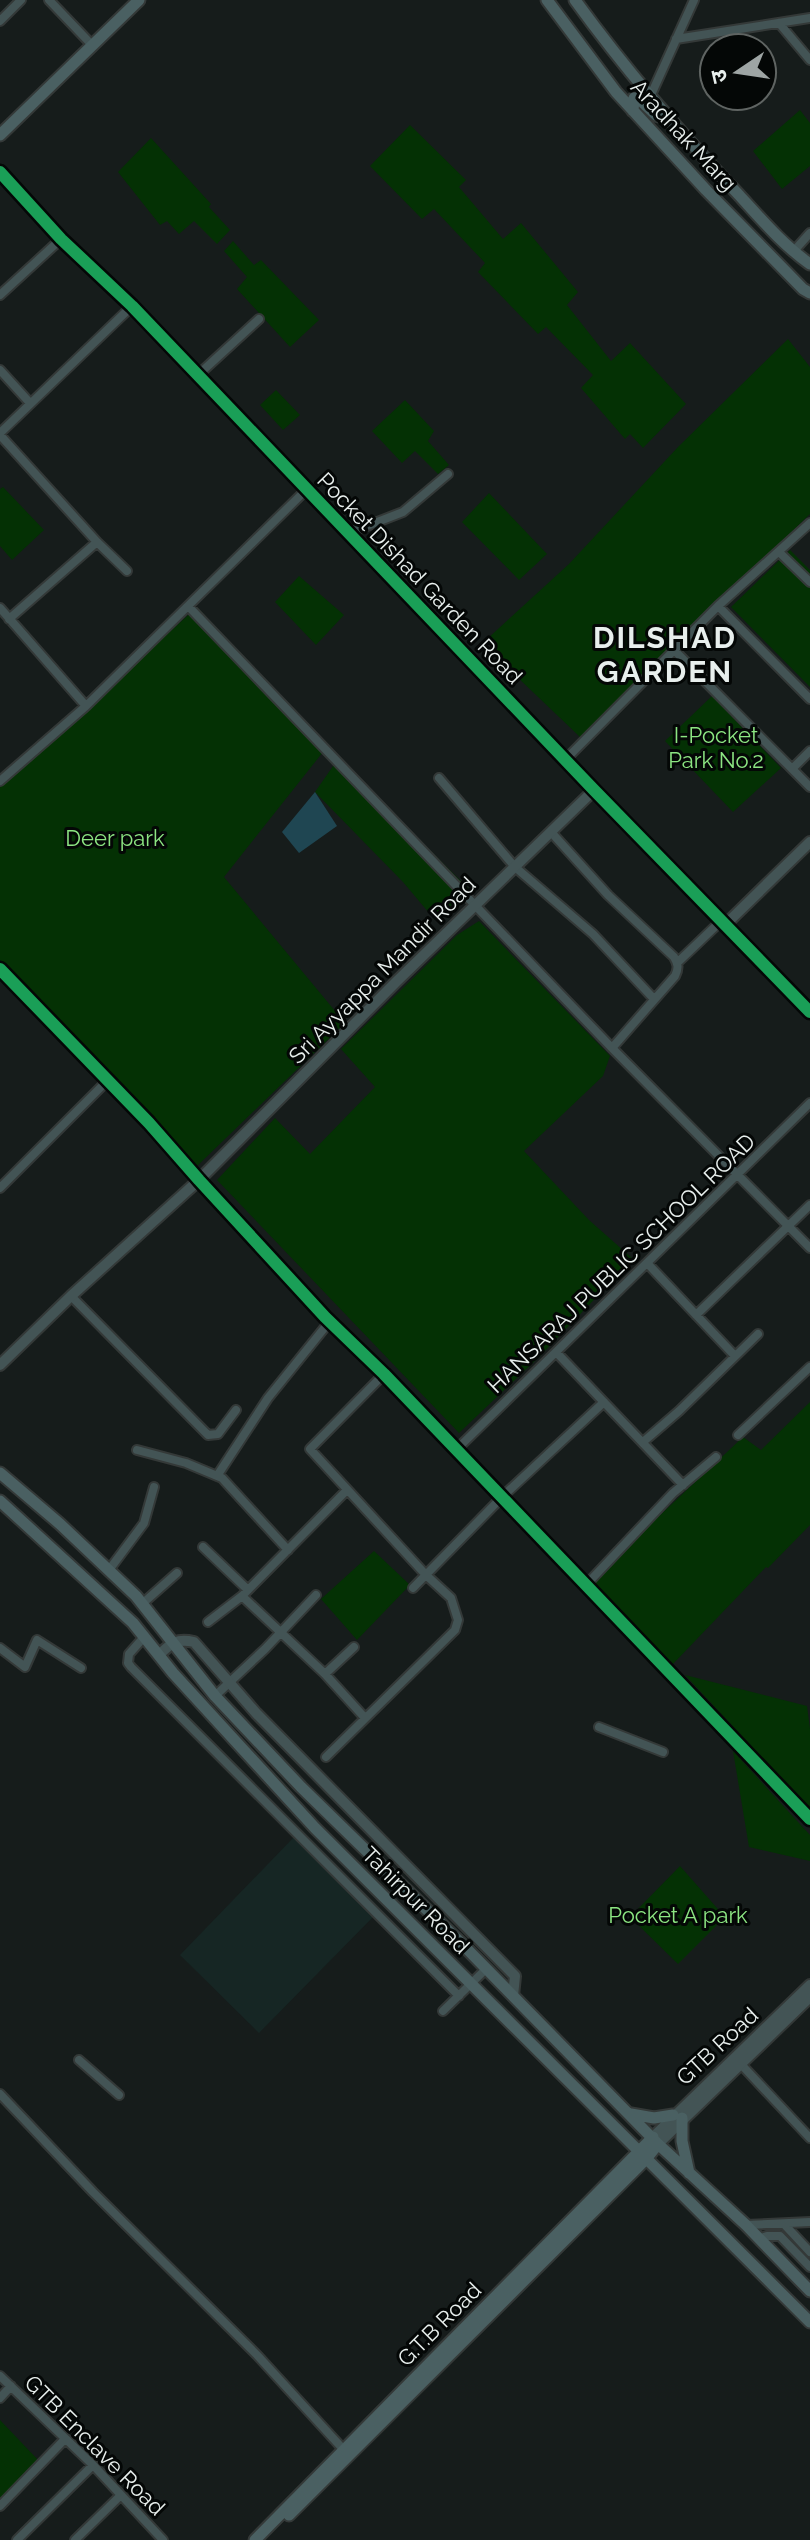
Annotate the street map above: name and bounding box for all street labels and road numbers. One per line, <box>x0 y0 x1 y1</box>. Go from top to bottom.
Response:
street label: Aradhak Marg <box>626 74 742 196</box>
street label: Pocket Dishad Garden Road <box>312 467 528 689</box>
street label: Sri Ayyappa Mandir Road <box>283 871 481 1069</box>
street label: HANSARAJ PUBLIC SCHOOL ROAD <box>482 1128 760 1398</box>
street label: Tahirpur Road <box>357 1841 475 1959</box>
street label: GTB Road <box>671 2002 763 2090</box>
street label: G.T.B Road <box>392 2277 486 2371</box>
street label: GTB Enclave Road <box>19 2369 171 2521</box>

